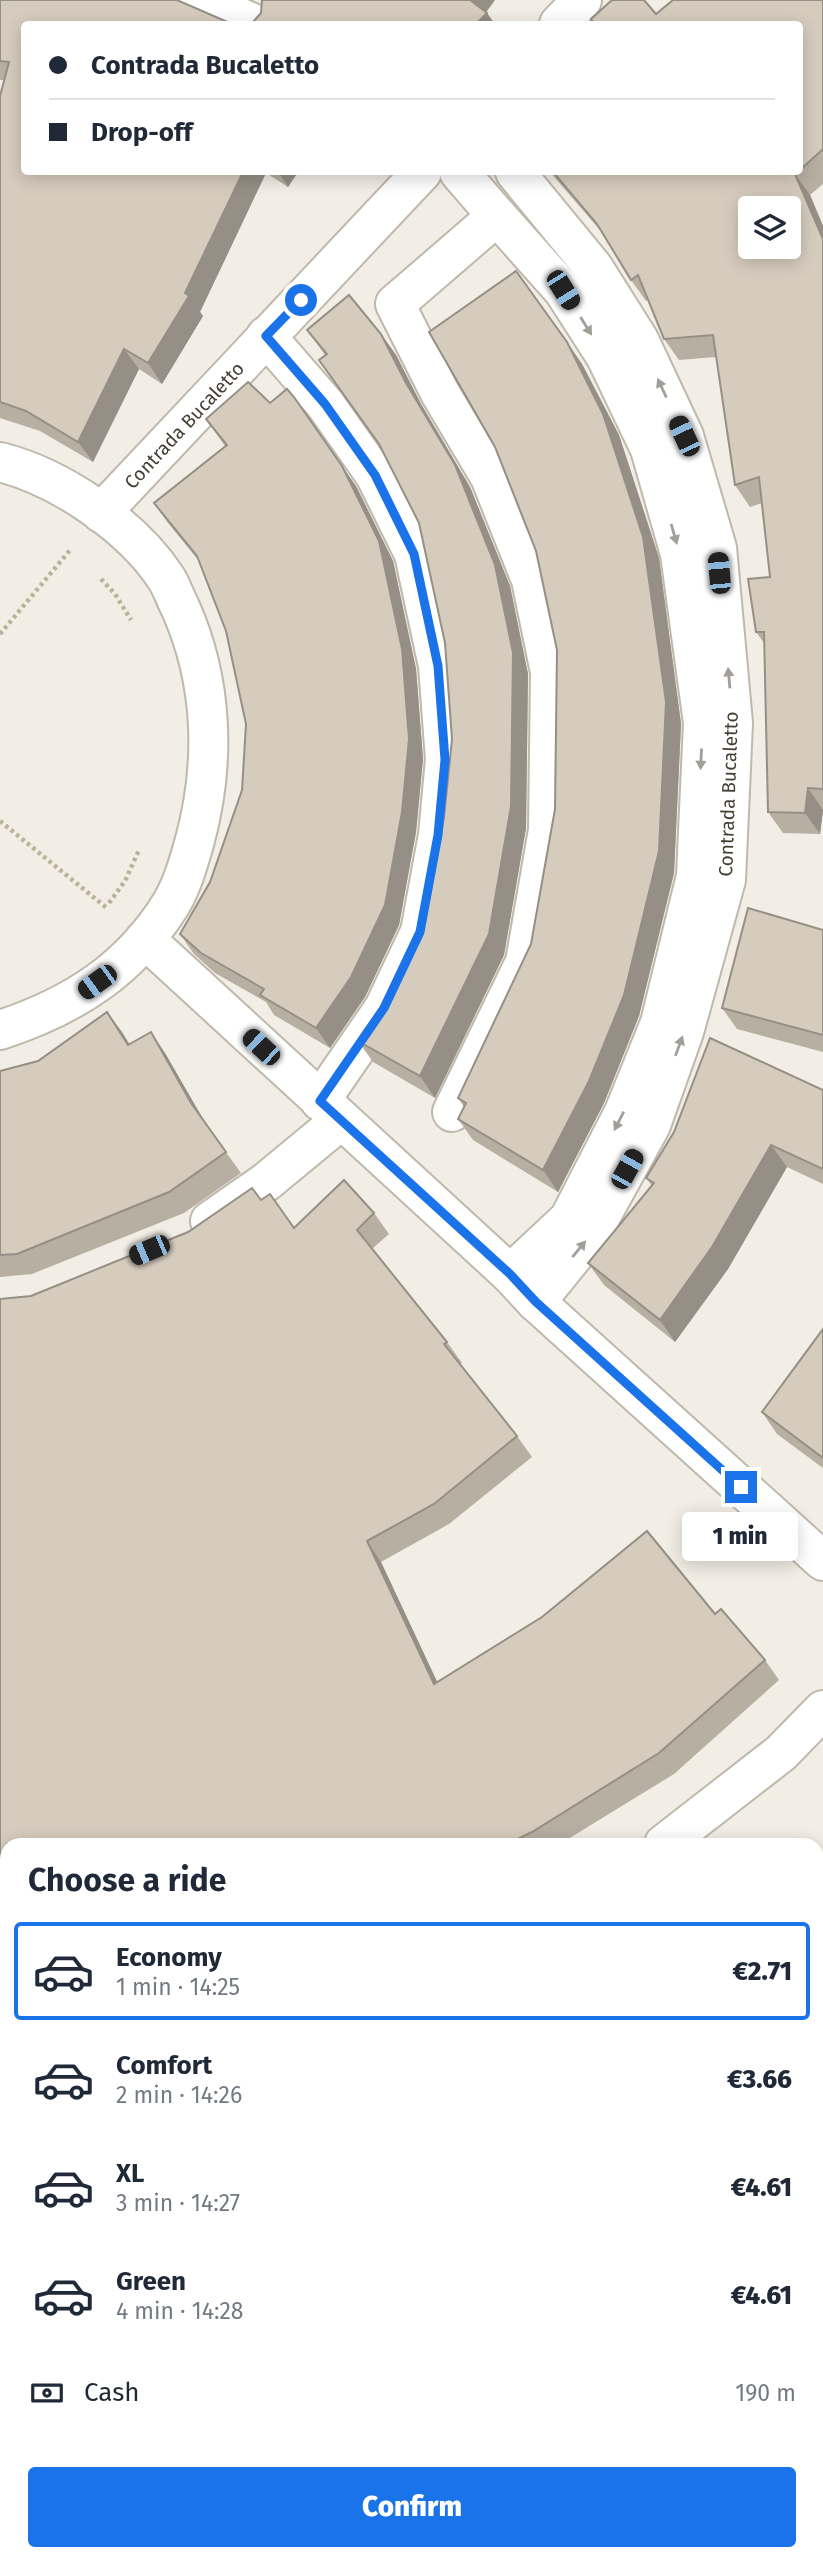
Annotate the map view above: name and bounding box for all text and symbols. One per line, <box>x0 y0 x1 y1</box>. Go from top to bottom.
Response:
text: Contrada Bucaletto <box>91 50 319 81</box>
text: Drop-off <box>91 117 193 148</box>
map controls <box>738 196 801 259</box>
button: layers <box>738 196 801 259</box>
car <box>543 267 584 313</box>
route start <box>285 284 317 316</box>
one-way arrow <box>580 316 593 335</box>
street label: Contrada Bucaletto <box>120 357 249 494</box>
one-way arrow <box>656 378 667 398</box>
car <box>666 413 703 459</box>
one-way arrow <box>669 523 680 545</box>
car <box>707 551 732 595</box>
one-way arrow <box>723 667 734 689</box>
street label: Contrada Bucaletto <box>714 711 743 877</box>
one-way arrow <box>696 749 707 771</box>
car <box>74 961 121 1003</box>
car <box>239 1025 284 1069</box>
one-way arrow <box>674 1036 685 1057</box>
one-way arrow <box>614 1111 625 1131</box>
car <box>608 1146 647 1192</box>
car <box>126 1232 173 1268</box>
one-way arrow <box>571 1241 586 1258</box>
route end <box>725 1471 757 1503</box>
callout: 1 min <box>683 1512 799 1560</box>
text: 1 min <box>712 1522 768 1550</box>
text: Choose a ride <box>28 1861 226 1899</box>
icon: car <box>32 1940 95 2003</box>
text: Economy <box>116 1942 222 1973</box>
text: €2.71 <box>733 1956 792 1987</box>
text: 1 min · 14:25 <box>116 1973 240 2001</box>
icon: car <box>32 2048 95 2111</box>
text: Comfort <box>116 2050 212 2081</box>
text: €3.66 <box>727 2064 792 2095</box>
text: 2 min · 14:26 <box>116 2081 242 2109</box>
icon: car <box>32 2156 95 2219</box>
text: XL <box>116 2158 144 2189</box>
text: €4.61 <box>731 2172 792 2203</box>
text: 3 min · 14:27 <box>116 2189 240 2217</box>
icon: car <box>32 2264 95 2327</box>
text: Green <box>116 2266 186 2297</box>
text: €4.61 <box>731 2280 792 2311</box>
text: 4 min · 14:28 <box>116 2297 244 2325</box>
icon: cash <box>28 2374 66 2412</box>
text: Cash <box>84 2377 140 2408</box>
text: 190 m <box>735 2379 796 2407</box>
button: Confirm <box>28 2467 796 2547</box>

